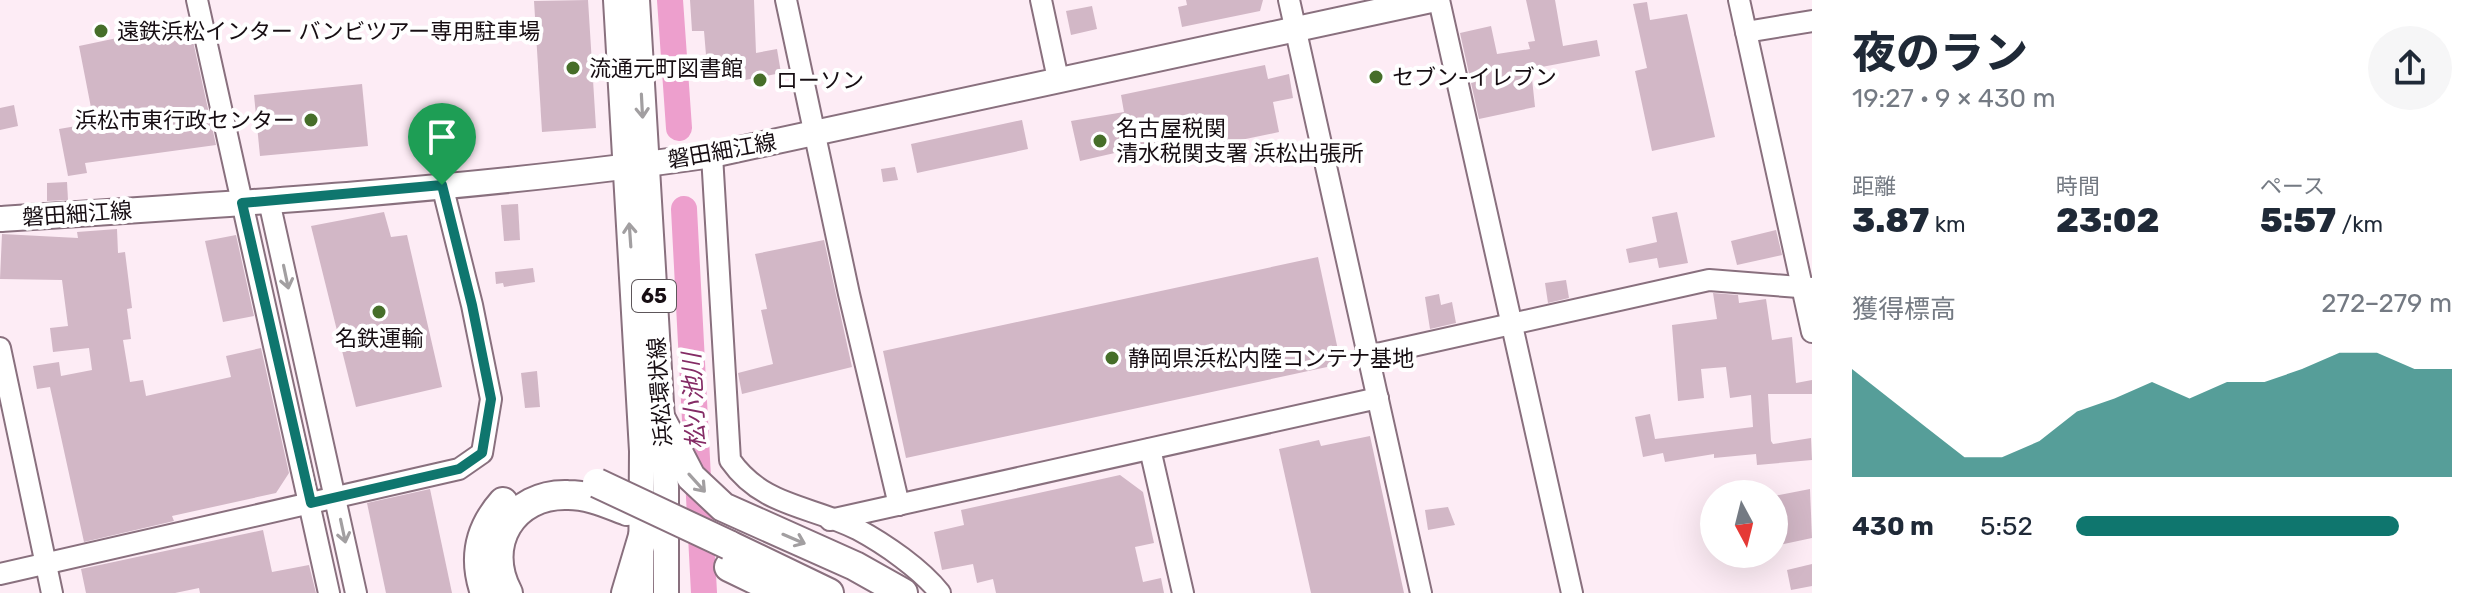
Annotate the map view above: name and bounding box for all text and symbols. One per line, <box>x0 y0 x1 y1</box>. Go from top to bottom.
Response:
place label: 遠鉄浜松インター バンビツアー専用駐車場 <box>117 18 540 45</box>
marker: 遠鉄浜松インター バンビツアー専用駐車場 <box>92 22 110 40</box>
button: share <box>2368 26 2452 110</box>
text: 夜のラン <box>1852 27 2028 79</box>
place label: 流通元町図書館 <box>589 55 743 82</box>
marker: 流通元町図書館 <box>564 59 582 77</box>
place label: セブン-イレブン <box>1392 64 1557 91</box>
place label: ローソン <box>776 67 864 94</box>
marker: セブン-イレブン <box>1367 68 1385 86</box>
marker: ローソン <box>751 71 769 89</box>
text: 19:27 · 9 × 430 m <box>1852 83 2056 114</box>
one-way arrow <box>635 92 650 119</box>
pin <box>408 103 476 185</box>
place label: 浜松市東行政センター <box>75 107 295 134</box>
marker: 浜松市東行政センター <box>302 111 320 129</box>
icon: arrive <box>420 115 464 159</box>
place label: 名古屋税関 清水税関支署 浜松出張所 <box>1116 115 1363 167</box>
street label: 磐田細江線 <box>665 128 779 174</box>
marker: 名古屋税関 清水税関支署 浜松出張所 <box>1091 132 1109 150</box>
text: 距離 <box>1852 173 1896 200</box>
text: 時間 <box>2056 173 2100 200</box>
text: ペース <box>2260 173 2325 200</box>
street label: 磐田細江線 <box>21 197 133 231</box>
text: 3.87 <box>1852 200 1929 241</box>
text: 23:02 <box>2056 200 2160 241</box>
text: 5:57 <box>2260 200 2336 241</box>
text: km <box>1929 211 1966 238</box>
text: /km <box>2336 211 2383 238</box>
one-way arrow <box>622 222 637 249</box>
one-way arrow <box>279 264 294 289</box>
road number: 65 <box>632 280 676 312</box>
text: 272–279 m <box>2321 288 2452 319</box>
text: 獲得標高 <box>1852 294 1956 325</box>
marker: 名鉄運輸 <box>370 303 388 321</box>
place label: 名鉄運輸 <box>335 325 423 352</box>
street label: 浜松環状線 <box>643 336 677 448</box>
place label: 静岡県浜松内陸コンテナ基地 <box>1128 345 1414 372</box>
water label: 松小池川 <box>677 349 710 450</box>
marker: 静岡県浜松内陸コンテナ基地 <box>1103 349 1121 367</box>
one-way arrow <box>688 473 706 493</box>
north arrow <box>1700 480 1788 568</box>
map controls <box>1700 480 1788 568</box>
text: 430 m <box>1852 511 1934 542</box>
text: 5:52 <box>1980 511 2033 542</box>
one-way arrow <box>336 517 351 543</box>
one-way arrow <box>781 533 806 548</box>

